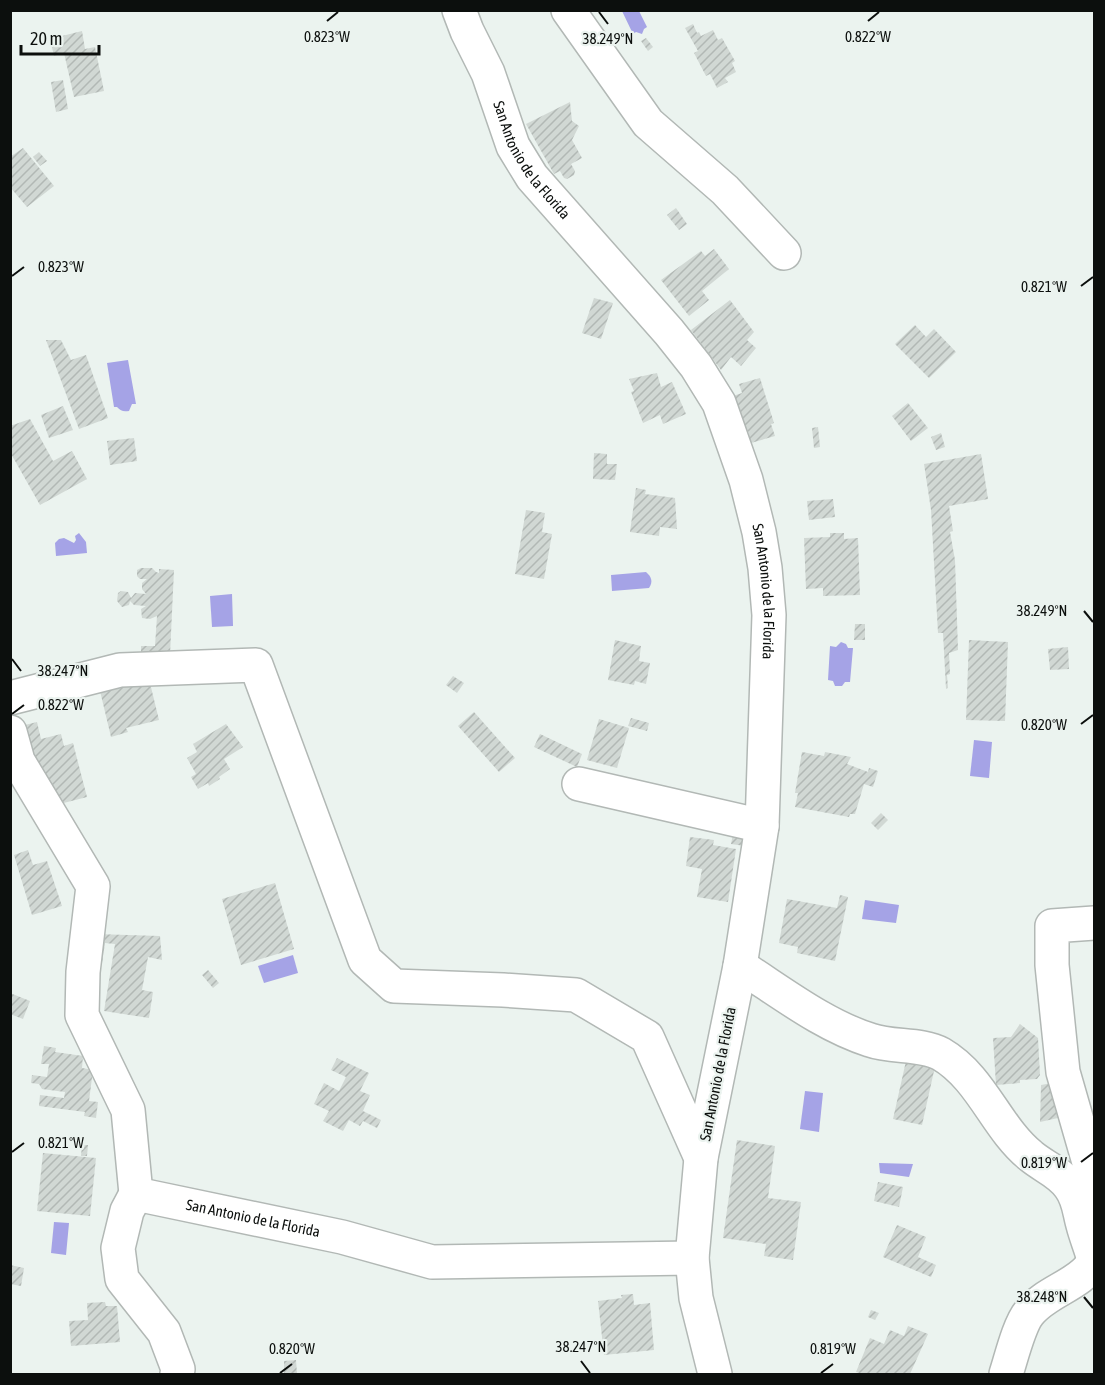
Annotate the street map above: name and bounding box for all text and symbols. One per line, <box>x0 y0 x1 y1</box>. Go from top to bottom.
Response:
scale bar <box>21 18 99 56</box>
text: 20 m <box>30 28 62 49</box>
text: 0.823°W <box>304 28 350 45</box>
text: 0.822°W <box>845 28 891 45</box>
text: 38.249°N <box>583 30 633 47</box>
street label: San Antonio de la Florida <box>490 99 574 222</box>
text: 0.823°W <box>38 258 84 275</box>
text: 0.821°W <box>1021 278 1067 295</box>
street label: San Antonio de la Florida <box>749 522 778 660</box>
text: 38.249°N <box>1017 602 1067 619</box>
text: 38.247°N <box>38 662 88 679</box>
text: 0.822°W <box>38 696 84 713</box>
text: 0.820°W <box>1021 716 1067 733</box>
street label: San Antonio de la Florida <box>696 1005 739 1142</box>
text: 0.821°W <box>38 1134 84 1151</box>
text: 0.819°W <box>1021 1154 1067 1171</box>
street label: San Antonio de la Florida <box>185 1196 322 1240</box>
text: 38.248°N <box>1017 1288 1067 1305</box>
text: 38.247°N <box>556 1338 606 1355</box>
text: 0.820°W <box>269 1340 315 1357</box>
text: 0.819°W <box>810 1340 856 1357</box>

